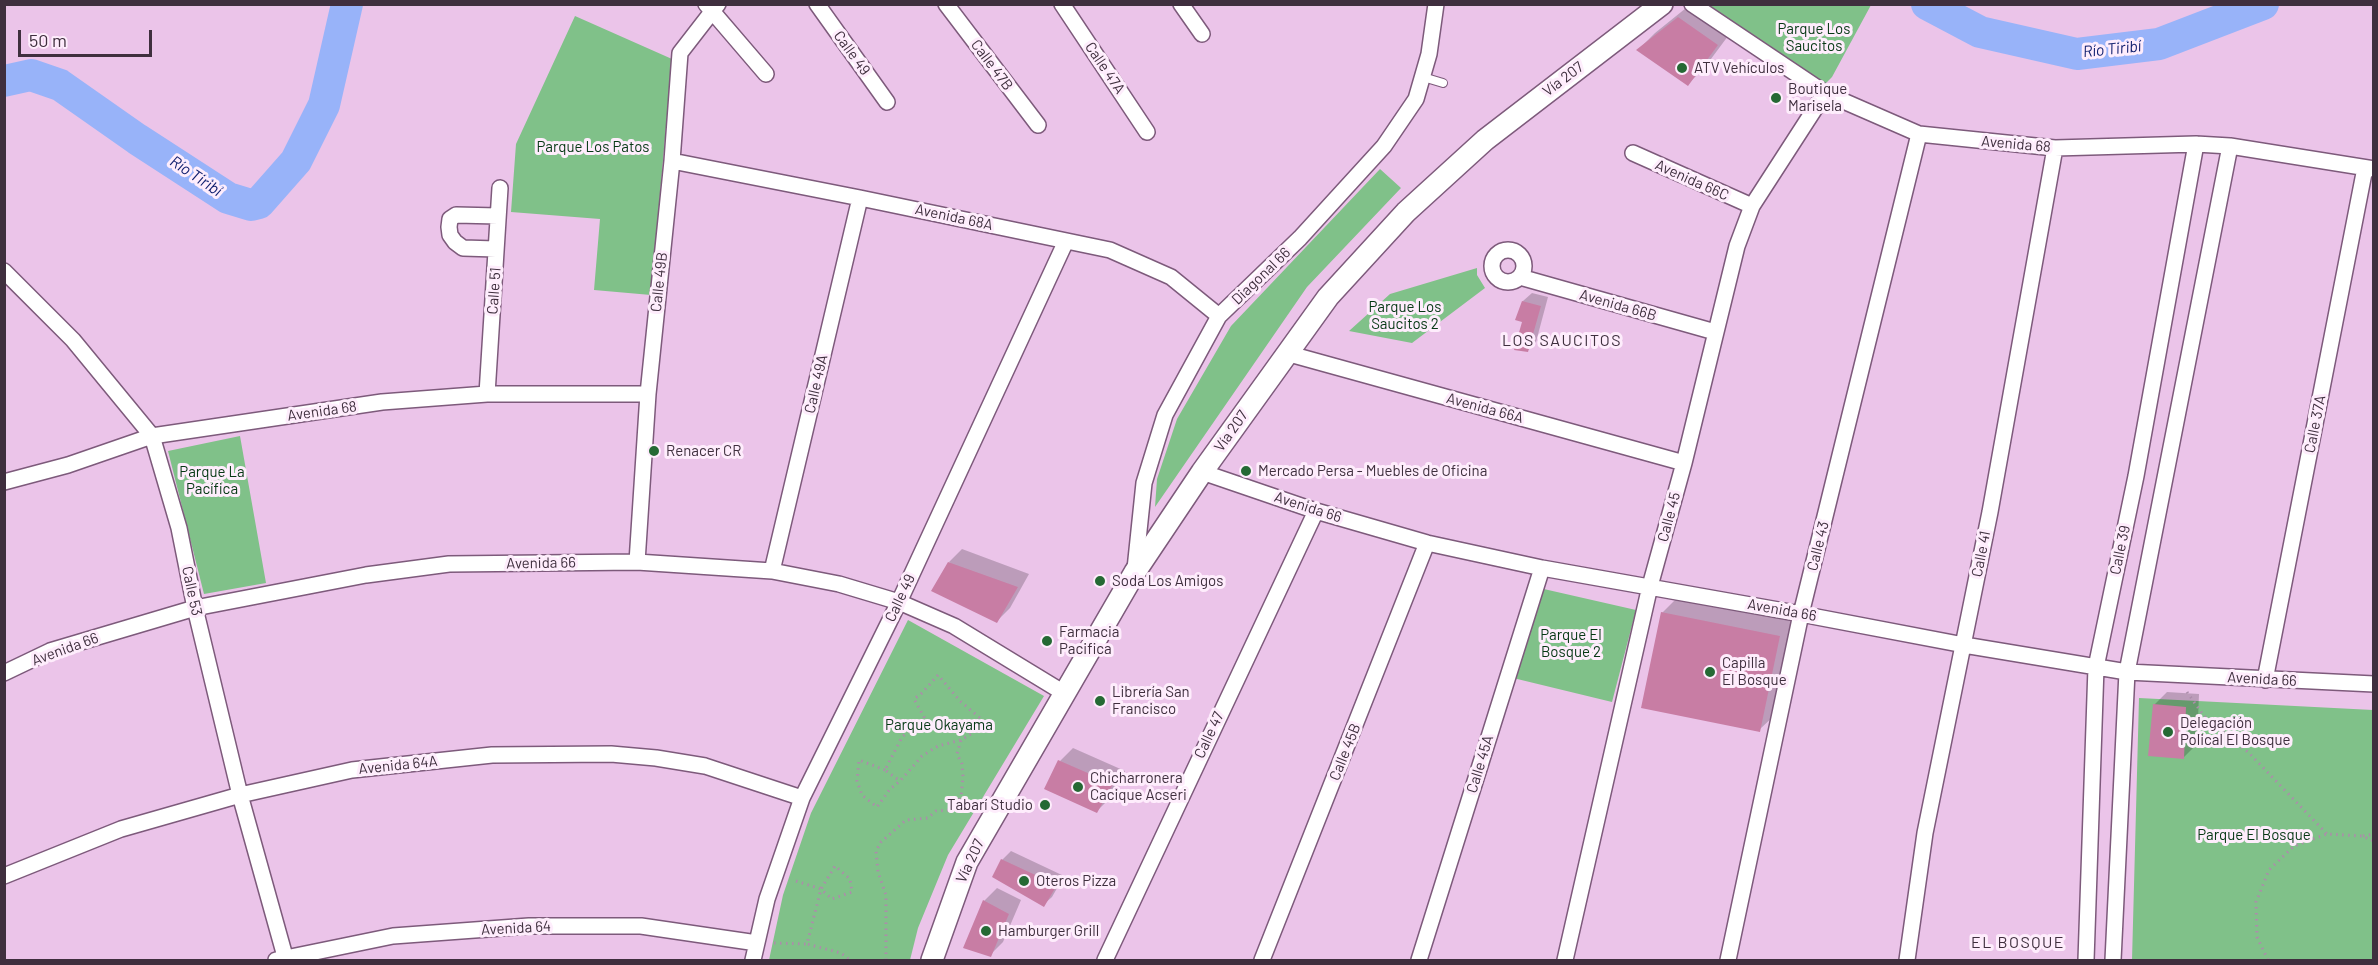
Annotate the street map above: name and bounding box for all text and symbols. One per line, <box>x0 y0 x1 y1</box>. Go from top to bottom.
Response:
scale bar <box>21 18 154 56</box>
park label: Parque Los Saucitos <box>1777 20 1851 55</box>
street label: Calle 49 <box>830 27 874 79</box>
text: 50 m <box>29 29 67 51</box>
street label: Calle 47B <box>967 36 1017 94</box>
water label: Río Tiribí <box>2082 36 2142 62</box>
street label: Calle 47A <box>1081 39 1129 97</box>
street label: Vía 207 <box>1539 58 1587 100</box>
place label: ATV Vehículos <box>1694 59 1785 77</box>
marker: ATV Vehículos <box>1675 61 1689 75</box>
place label: Boutique Marisela <box>1788 80 1847 115</box>
marker: Boutique Marisela <box>1769 91 1783 105</box>
street label: Avenida 68 <box>1980 132 2052 156</box>
park label: Parque Los Patos <box>536 138 650 156</box>
water label: Río Tiribí <box>166 152 226 200</box>
street label: Avenida 66C <box>1652 156 1732 204</box>
street label: Avenida 68A <box>914 200 994 234</box>
street label: Diagonal 66 <box>1228 244 1294 308</box>
street label: Calle 49B <box>647 251 671 313</box>
street label: Calle 51 <box>483 267 505 315</box>
street label: Avenida 66B <box>1577 285 1659 325</box>
park label: Parque Los Saucitos 2 <box>1368 298 1442 333</box>
district label: LOS SAUCITOS <box>1502 331 1622 351</box>
street label: Calle 49A <box>801 353 831 415</box>
street label: Avenida 66A <box>1445 389 1525 427</box>
street label: Calle 37A <box>2301 394 2329 454</box>
street label: Avenida 68 <box>286 397 358 425</box>
street label: Vía 207 <box>1210 407 1252 455</box>
place label: Renacer CR <box>666 442 741 460</box>
marker: Renacer CR <box>647 444 661 458</box>
place label: Mercado Persa - Muebles de Oficina <box>1258 462 1487 480</box>
park label: Parque La Pacífica <box>179 463 245 498</box>
marker: Mercado Persa - Muebles de Oficina <box>1239 464 1253 478</box>
street label: Avenida 66 <box>1272 488 1344 526</box>
street label: Calle 45 <box>1654 490 1684 544</box>
street label: Calle 43 <box>1803 519 1833 573</box>
street label: Calle 39 <box>2106 524 2134 576</box>
street label: Calle 41 <box>1968 529 1994 579</box>
street label: Avenida 66 <box>506 553 576 573</box>
street label: Calle 53 <box>178 565 206 617</box>
street label: Calle 49 <box>881 571 919 625</box>
place label: Soda Los Amigos <box>1112 572 1223 590</box>
marker: Soda Los Amigos <box>1093 574 1107 588</box>
street label: Avenida 66 <box>1746 595 1818 625</box>
place label: Farmacia Pacifica <box>1059 623 1120 658</box>
park label: Parque El Bosque 2 <box>1540 626 1602 661</box>
street label: Avenida 66 <box>29 629 101 669</box>
marker: Farmacia Pacifica <box>1040 634 1054 648</box>
place label: Capilla El Bosque <box>1722 654 1787 689</box>
marker: Capilla El Bosque <box>1703 665 1717 679</box>
street label: Avenida 66 <box>2227 668 2297 690</box>
place label: Librería San Francisco <box>1112 683 1190 718</box>
marker: Librería San Francisco <box>1093 694 1107 708</box>
street label: Calle 47 <box>1190 709 1228 761</box>
place label: Delegación Polical El Bosque <box>2180 714 2291 749</box>
park label: Parque Okayama <box>885 716 993 734</box>
street label: Calle 45B <box>1325 721 1365 783</box>
marker: Delegación Polical El Bosque <box>2161 725 2175 739</box>
street label: Calle 45A <box>1463 733 1497 795</box>
street label: Avenida 64A <box>358 752 438 778</box>
place label: Chicharronera Cacique Acseri <box>1090 769 1187 804</box>
marker: Chicharronera Cacique Acseri <box>1071 780 1085 794</box>
place label: Tabarí Studio <box>947 796 1033 814</box>
marker: Tabarí Studio <box>1038 798 1052 812</box>
park label: Parque El Bosque <box>2197 826 2311 844</box>
street label: Vía 207 <box>952 836 988 886</box>
place label: Oteros Pizza <box>1036 872 1116 890</box>
marker: Oteros Pizza <box>1017 874 1031 888</box>
street label: Avenida 64 <box>480 917 552 939</box>
place label: Hamburger Grill <box>998 922 1099 940</box>
marker: Hamburger Grill <box>979 924 993 938</box>
district label: EL BOSQUE <box>1971 933 2065 953</box>

